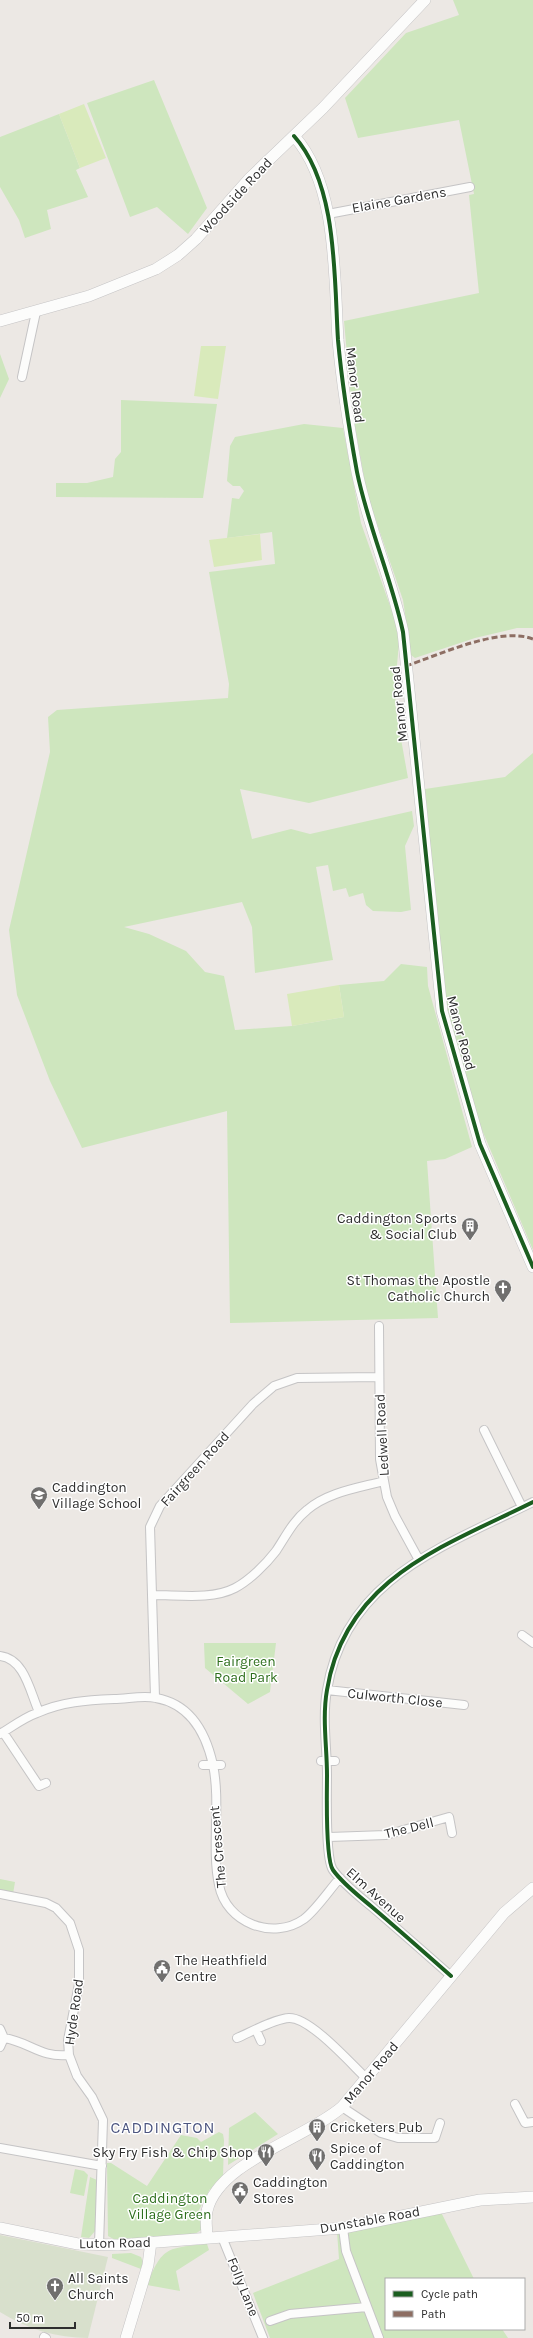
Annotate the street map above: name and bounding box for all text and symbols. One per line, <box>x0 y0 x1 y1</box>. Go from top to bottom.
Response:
street label: Woodside Road <box>196 154 276 238</box>
street label: Elaine Gardens <box>350 183 448 217</box>
street label: Manor Road <box>342 346 368 424</box>
street label: Manor Road <box>387 665 411 743</box>
street label: Manor Road <box>443 994 479 1072</box>
place label: Caddington Sports & Social Club <box>337 1210 457 1243</box>
building icon: Caddington Sports & Social Club <box>460 1216 480 1241</box>
place label: St Thomas the Apostle Catholic Church <box>347 1272 490 1305</box>
church icon: St Thomas the Apostle Catholic Church <box>493 1278 513 1303</box>
street label: Ledwell Road <box>371 1393 393 1477</box>
street label: Fairgreen Road <box>157 1428 233 1510</box>
place label: Caddington Village School <box>52 1479 141 1512</box>
school or university icon: Caddington Village School <box>29 1485 49 1510</box>
park label: Fairgreen Road Park <box>214 1653 278 1686</box>
street label: Culworth Close <box>347 1685 443 1711</box>
street label: The Crescent <box>206 1805 230 1889</box>
street label: The Dell <box>383 1814 435 1842</box>
street label: Elm Avenue <box>343 1864 409 1926</box>
place label: The Heathfield Centre <box>175 1952 267 1985</box>
public building icon: The Heathfield Centre <box>152 1958 172 1983</box>
street label: Hyde Road <box>61 1978 87 2046</box>
street label: Manor Road <box>340 2038 402 2108</box>
building icon: Cricketers Pub <box>307 2117 327 2142</box>
district label: CADDINGTON <box>110 2118 216 2137</box>
place label: Cricketers Pub <box>330 2119 423 2136</box>
place label: Spice of Caddington <box>330 2140 405 2173</box>
restaurant icon: Sky Fry Fish & Chip Shop <box>256 2142 276 2167</box>
place label: Sky Fry Fish & Chip Shop <box>93 2144 253 2161</box>
restaurant icon: Spice of Caddington <box>307 2146 327 2171</box>
place label: Caddington Stores <box>253 2174 328 2207</box>
public building icon: Caddington Stores <box>230 2180 250 2205</box>
park label: Caddington Village Green <box>129 2190 211 2223</box>
street label: Dunstable Road <box>319 2203 421 2237</box>
street label: Luton Road <box>79 2234 151 2252</box>
street label: Folly Lane <box>223 2255 263 2319</box>
place label: All Saints Church <box>68 2270 129 2303</box>
church icon: All Saints Church <box>45 2276 65 2301</box>
legend <box>385 2278 525 2330</box>
text: Cycle path <box>421 2287 478 2301</box>
scale bar <box>10 2304 75 2330</box>
text: Path <box>421 2307 446 2321</box>
text: 50 m <box>16 2311 44 2325</box>

